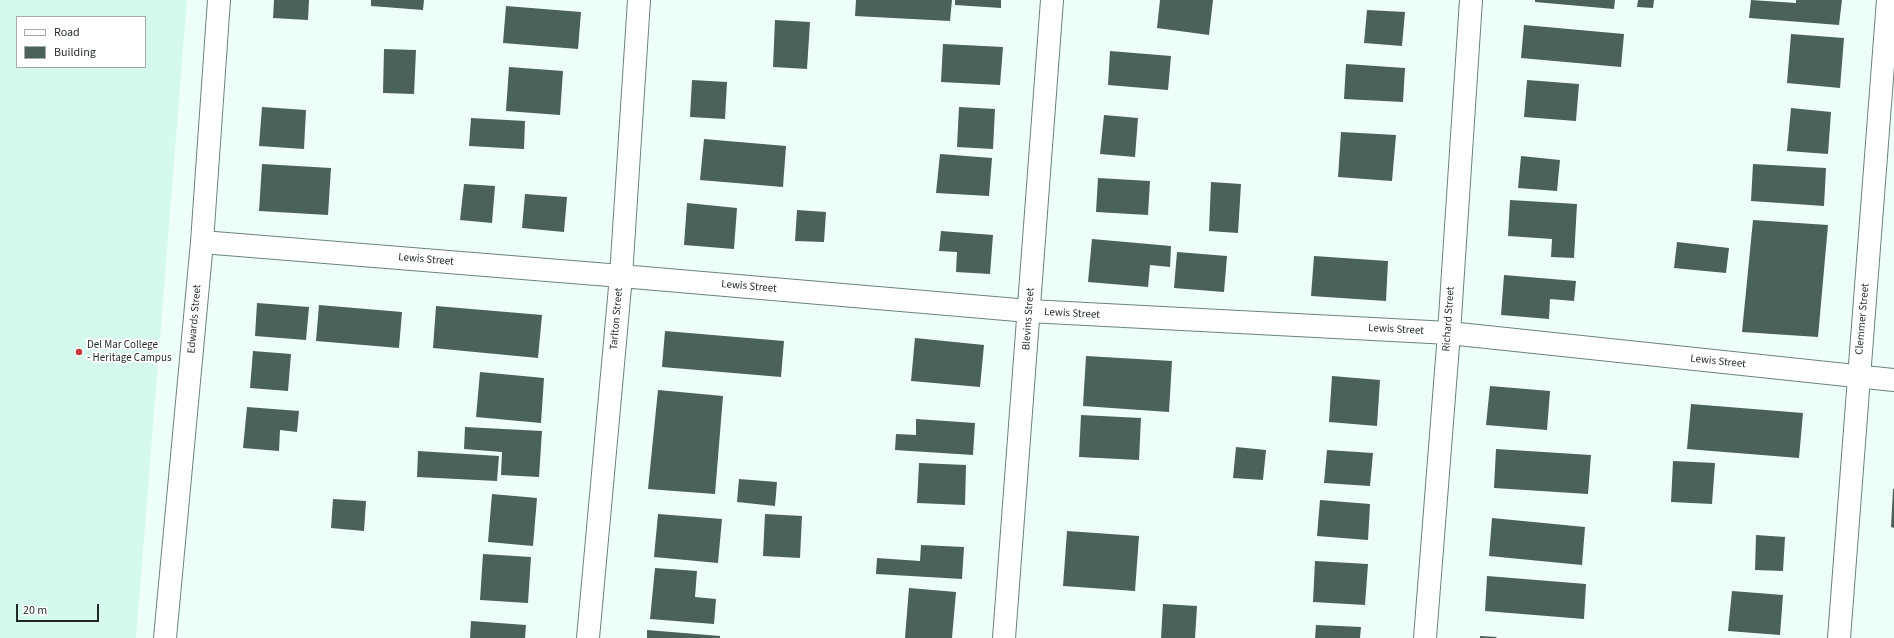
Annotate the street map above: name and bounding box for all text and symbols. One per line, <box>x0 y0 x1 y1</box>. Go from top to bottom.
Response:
legend <box>16 16 146 68</box>
text: Road <box>54 24 80 41</box>
text: Building <box>54 44 96 61</box>
street label: Lewis Street <box>398 251 454 269</box>
street label: Lewis Street <box>721 278 777 296</box>
street label: Clemmer Street <box>1853 283 1873 355</box>
street label: Edwards Street <box>185 284 205 354</box>
street label: Richard Street <box>1440 286 1458 352</box>
street label: Tarlton Street <box>608 287 626 351</box>
street label: Blevins Street <box>1020 287 1038 351</box>
street label: Lewis Street <box>1044 306 1100 322</box>
street label: Lewis Street <box>1368 322 1424 338</box>
place label: Del Mar College - Heritage Campus <box>87 339 171 365</box>
marker: Del Mar College - Heritage Campus <box>74 347 84 357</box>
street label: Lewis Street <box>1690 353 1746 371</box>
scale bar <box>18 596 101 622</box>
text: 20 m <box>23 602 47 619</box>

